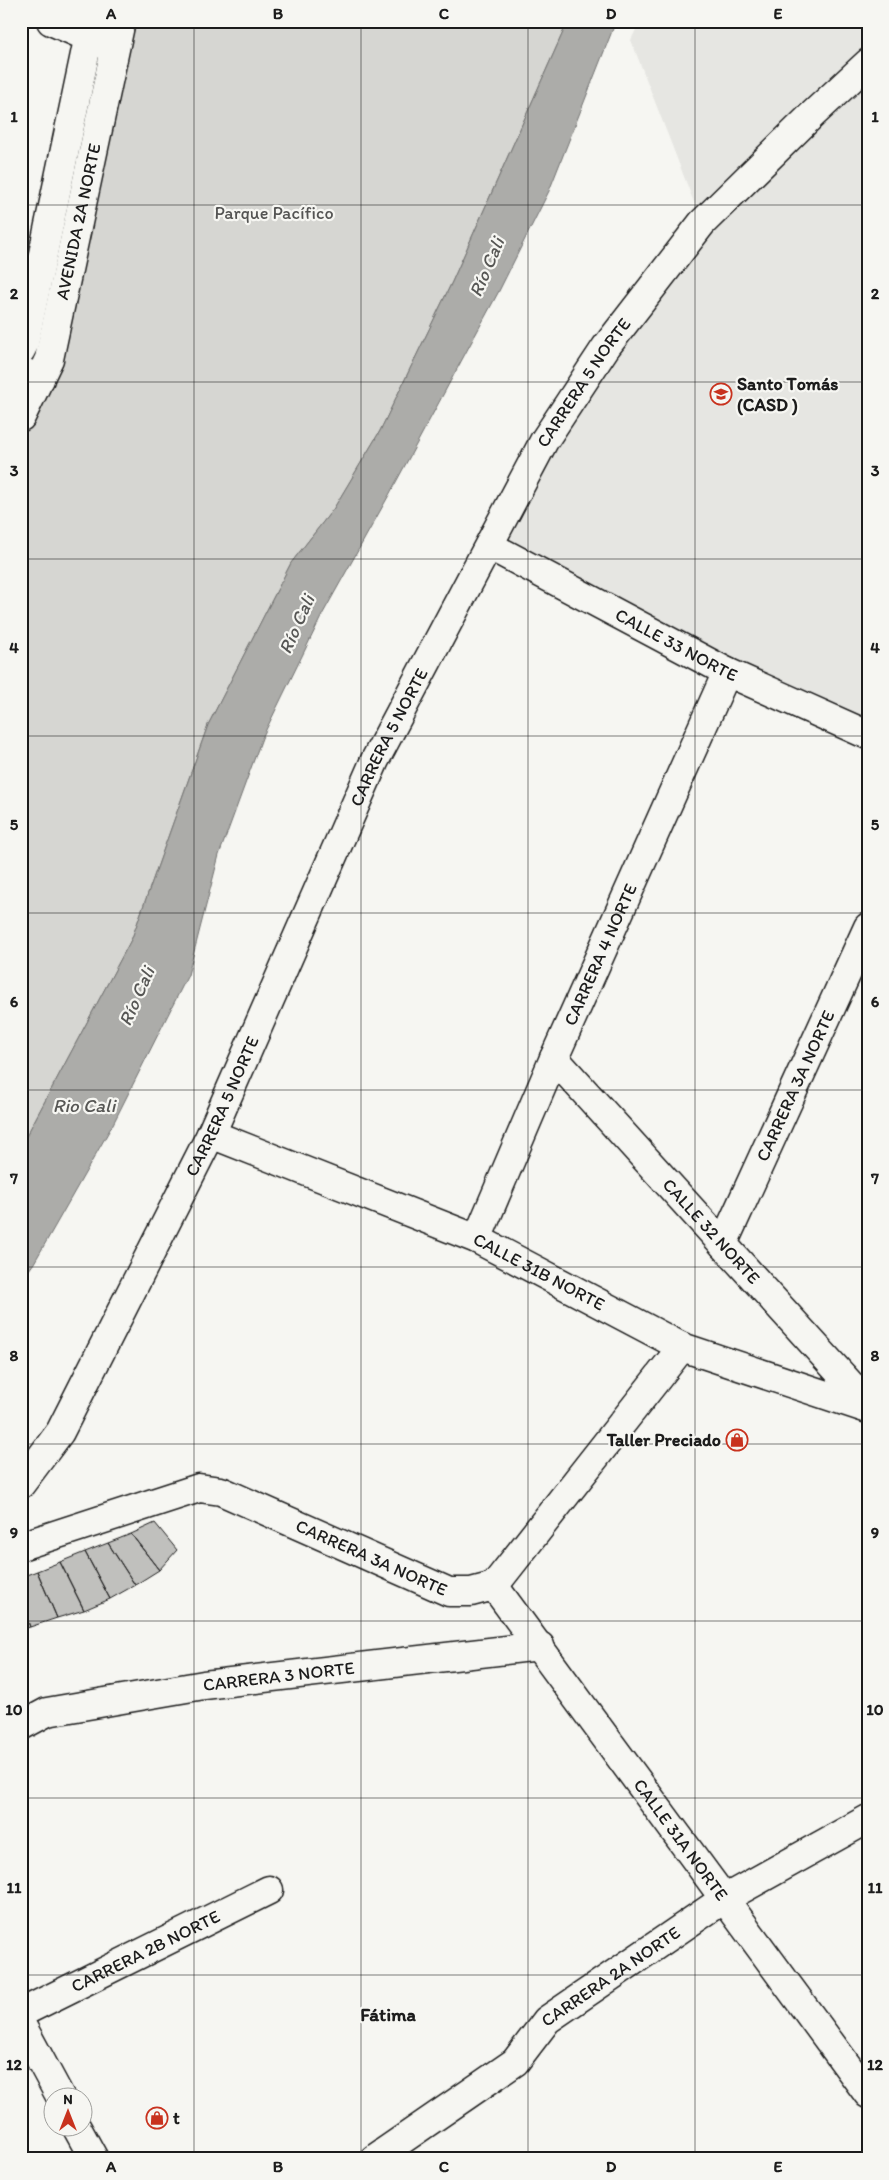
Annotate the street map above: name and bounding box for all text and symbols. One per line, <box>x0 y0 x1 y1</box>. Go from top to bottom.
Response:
text: A <box>105 4 117 23</box>
text: B <box>273 4 284 23</box>
text: C <box>439 4 450 23</box>
text: D <box>606 4 617 23</box>
text: E <box>774 4 783 23</box>
text: 1 <box>10 107 18 126</box>
text: 1 <box>871 107 879 126</box>
street label: AVENIDA 2A NORTE <box>51 141 106 302</box>
park label: Parque Pacífico <box>214 202 334 224</box>
water label: Río Cali <box>464 232 510 300</box>
text: 2 <box>10 284 19 303</box>
text: 2 <box>871 284 880 303</box>
street label: CARRERA 5 NORTE <box>532 313 635 452</box>
place label: Santo Tomás (CASD ) <box>737 373 838 416</box>
school or university icon: Santo Tomás (CASD ) <box>709 382 733 406</box>
text: 3 <box>10 461 19 480</box>
text: 3 <box>871 461 880 480</box>
water label: Río Cali <box>273 589 320 657</box>
street label: CALLE 33 NORTE <box>611 604 741 686</box>
text: 4 <box>9 638 19 657</box>
text: 4 <box>870 638 880 657</box>
street label: CARRERA 5 NORTE <box>345 664 433 810</box>
text: 5 <box>10 815 19 834</box>
text: 5 <box>871 815 880 834</box>
street label: CARRERA 4 NORTE <box>559 880 642 1029</box>
water label: Río Cali <box>113 961 160 1029</box>
text: 6 <box>10 992 19 1011</box>
text: 6 <box>871 992 880 1011</box>
street label: CARRERA 3A NORTE <box>751 1007 839 1165</box>
street label: CARRERA 5 NORTE <box>180 1033 264 1180</box>
water label: Rio Cali <box>53 1094 117 1117</box>
text: 7 <box>9 1169 18 1188</box>
text: 7 <box>870 1169 879 1188</box>
street label: CALLE 32 NORTE <box>658 1174 765 1289</box>
street label: CALLE 31B NORTE <box>469 1228 609 1315</box>
text: 8 <box>10 1346 19 1365</box>
text: 8 <box>871 1346 880 1365</box>
shop icon: Taller Preciado <box>725 1428 749 1452</box>
place label: Taller Preciado <box>606 1429 721 1451</box>
street label: CARRERA 3A NORTE <box>292 1514 451 1601</box>
text: 9 <box>10 1523 18 1542</box>
text: 9 <box>871 1523 879 1542</box>
street label: CARRERA 3 NORTE <box>202 1657 356 1696</box>
text: 10 <box>5 1700 23 1719</box>
text: 10 <box>866 1700 884 1719</box>
street label: CALLE 31A NORTE <box>629 1774 733 1905</box>
text: 11 <box>7 1878 22 1897</box>
text: 11 <box>868 1878 883 1897</box>
street label: CARRERA 2B NORTE <box>68 1905 223 1997</box>
street label: CARRERA 2A NORTE <box>537 1921 684 2032</box>
district label: Fátima <box>360 2003 416 2026</box>
text: 12 <box>6 2055 23 2074</box>
text: 12 <box>867 2055 884 2074</box>
north arrow <box>42 2088 92 2138</box>
text: N <box>63 2091 73 2108</box>
shop icon: t <box>145 2106 169 2130</box>
place label: t <box>173 2107 180 2129</box>
text: A <box>105 2157 117 2176</box>
text: B <box>273 2157 284 2176</box>
text: C <box>439 2157 450 2176</box>
text: D <box>606 2157 617 2176</box>
text: E <box>774 2157 783 2176</box>

